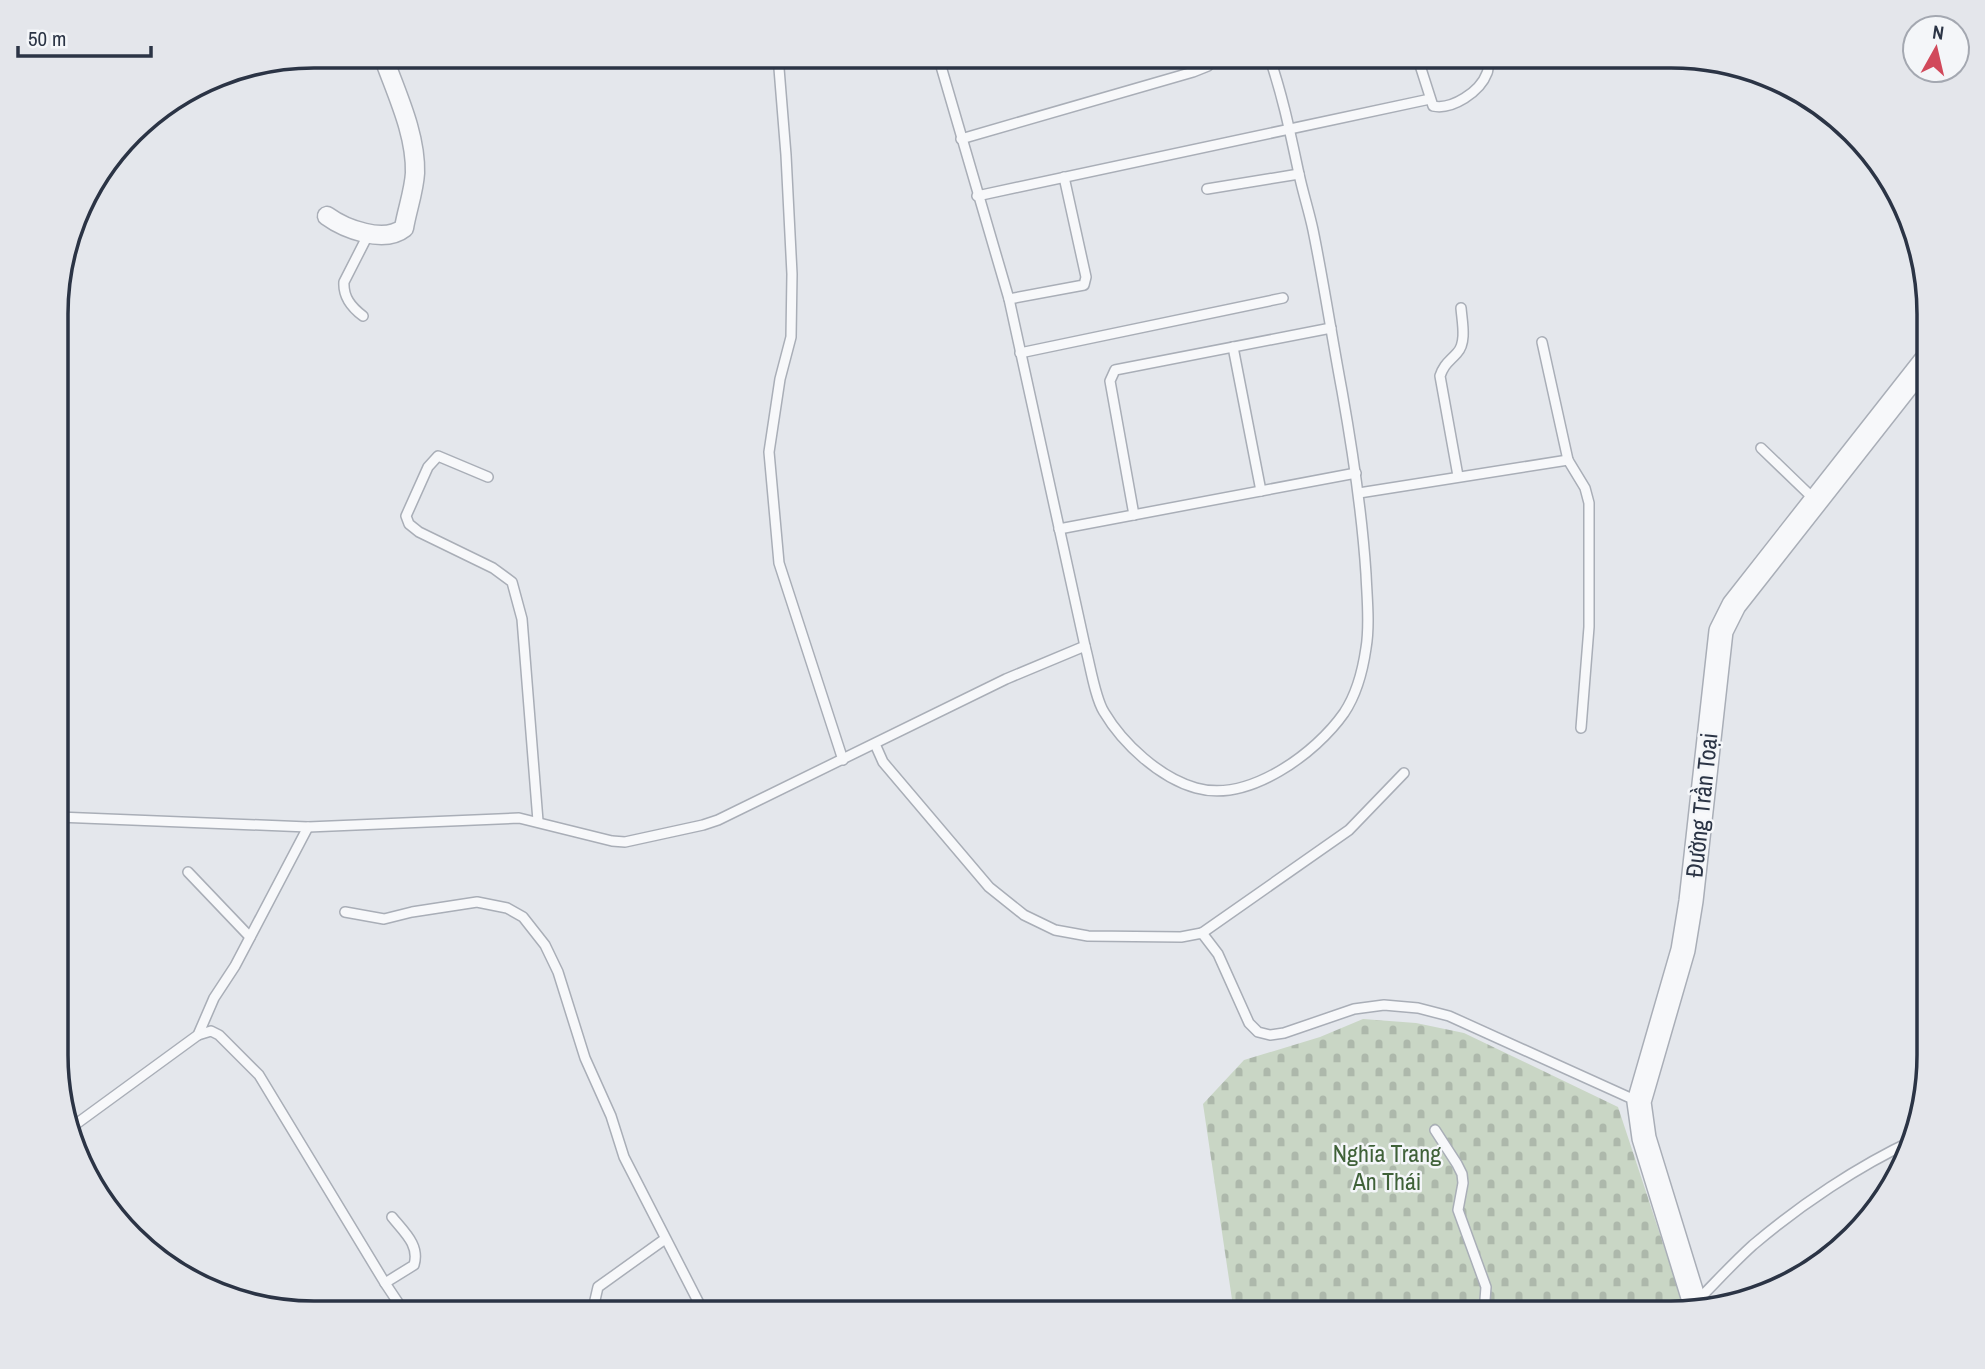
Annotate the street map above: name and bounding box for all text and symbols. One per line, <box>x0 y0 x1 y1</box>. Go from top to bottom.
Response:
scale bar <box>18 14 150 58</box>
north arrow <box>1901 14 1971 84</box>
text: N <box>1931 19 1946 46</box>
text: 50 m <box>28 24 66 53</box>
street label: Đường Trần Toại <box>1677 731 1725 879</box>
park label: Nghĩa Trang An Thái <box>1333 1137 1441 1197</box>

